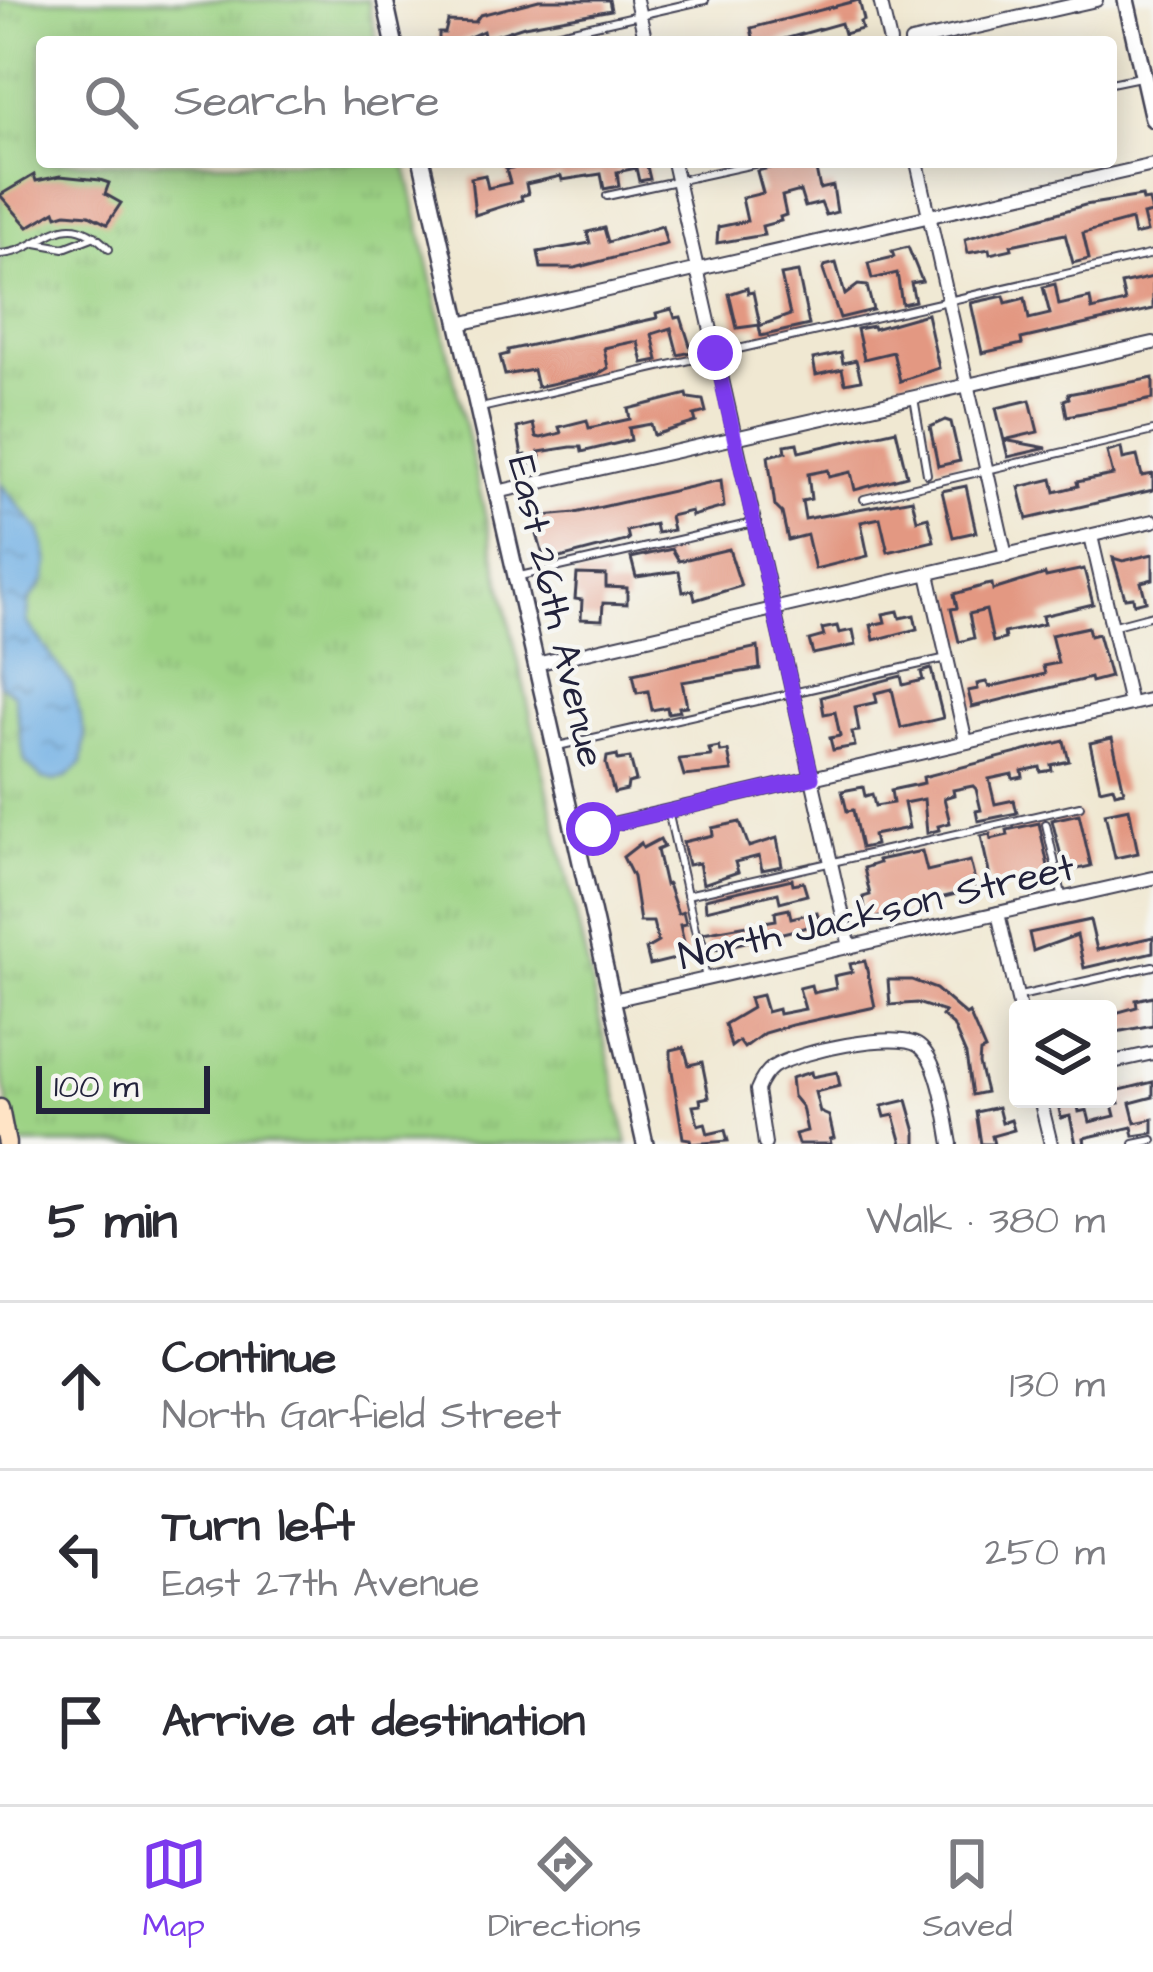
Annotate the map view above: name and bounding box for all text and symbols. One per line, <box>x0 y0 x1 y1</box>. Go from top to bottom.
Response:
search box <box>36 36 1117 168</box>
icon: search <box>78 69 144 135</box>
text: Search here <box>174 71 440 133</box>
route end <box>688 326 742 380</box>
street label: East 26th Avenue <box>493 451 617 773</box>
route start <box>566 802 620 856</box>
street label: North Jackson Street <box>673 841 1080 985</box>
map controls <box>1009 1000 1117 1108</box>
button: layers <box>1009 1000 1117 1108</box>
scale bar <box>36 1060 210 1113</box>
text: 100 m <box>54 1064 139 1110</box>
text: 5 min <box>48 1187 177 1258</box>
text: Walk · 380 m <box>866 1195 1105 1249</box>
text: Continue <box>162 1328 336 1390</box>
icon: ahead <box>48 1353 114 1419</box>
text: 130 m <box>1010 1359 1105 1413</box>
text: North Garfield Street <box>162 1390 561 1444</box>
text: Turn left <box>162 1496 355 1558</box>
icon: left <box>48 1521 114 1587</box>
text: 250 m <box>984 1527 1105 1581</box>
text: East 27th Avenue <box>162 1558 480 1612</box>
icon: arrive <box>48 1689 114 1755</box>
text: Arrive at destination <box>162 1691 585 1753</box>
tab: Map <box>141 1831 207 1949</box>
tab: Directions <box>488 1831 641 1949</box>
tab: Saved <box>922 1831 1012 1949</box>

